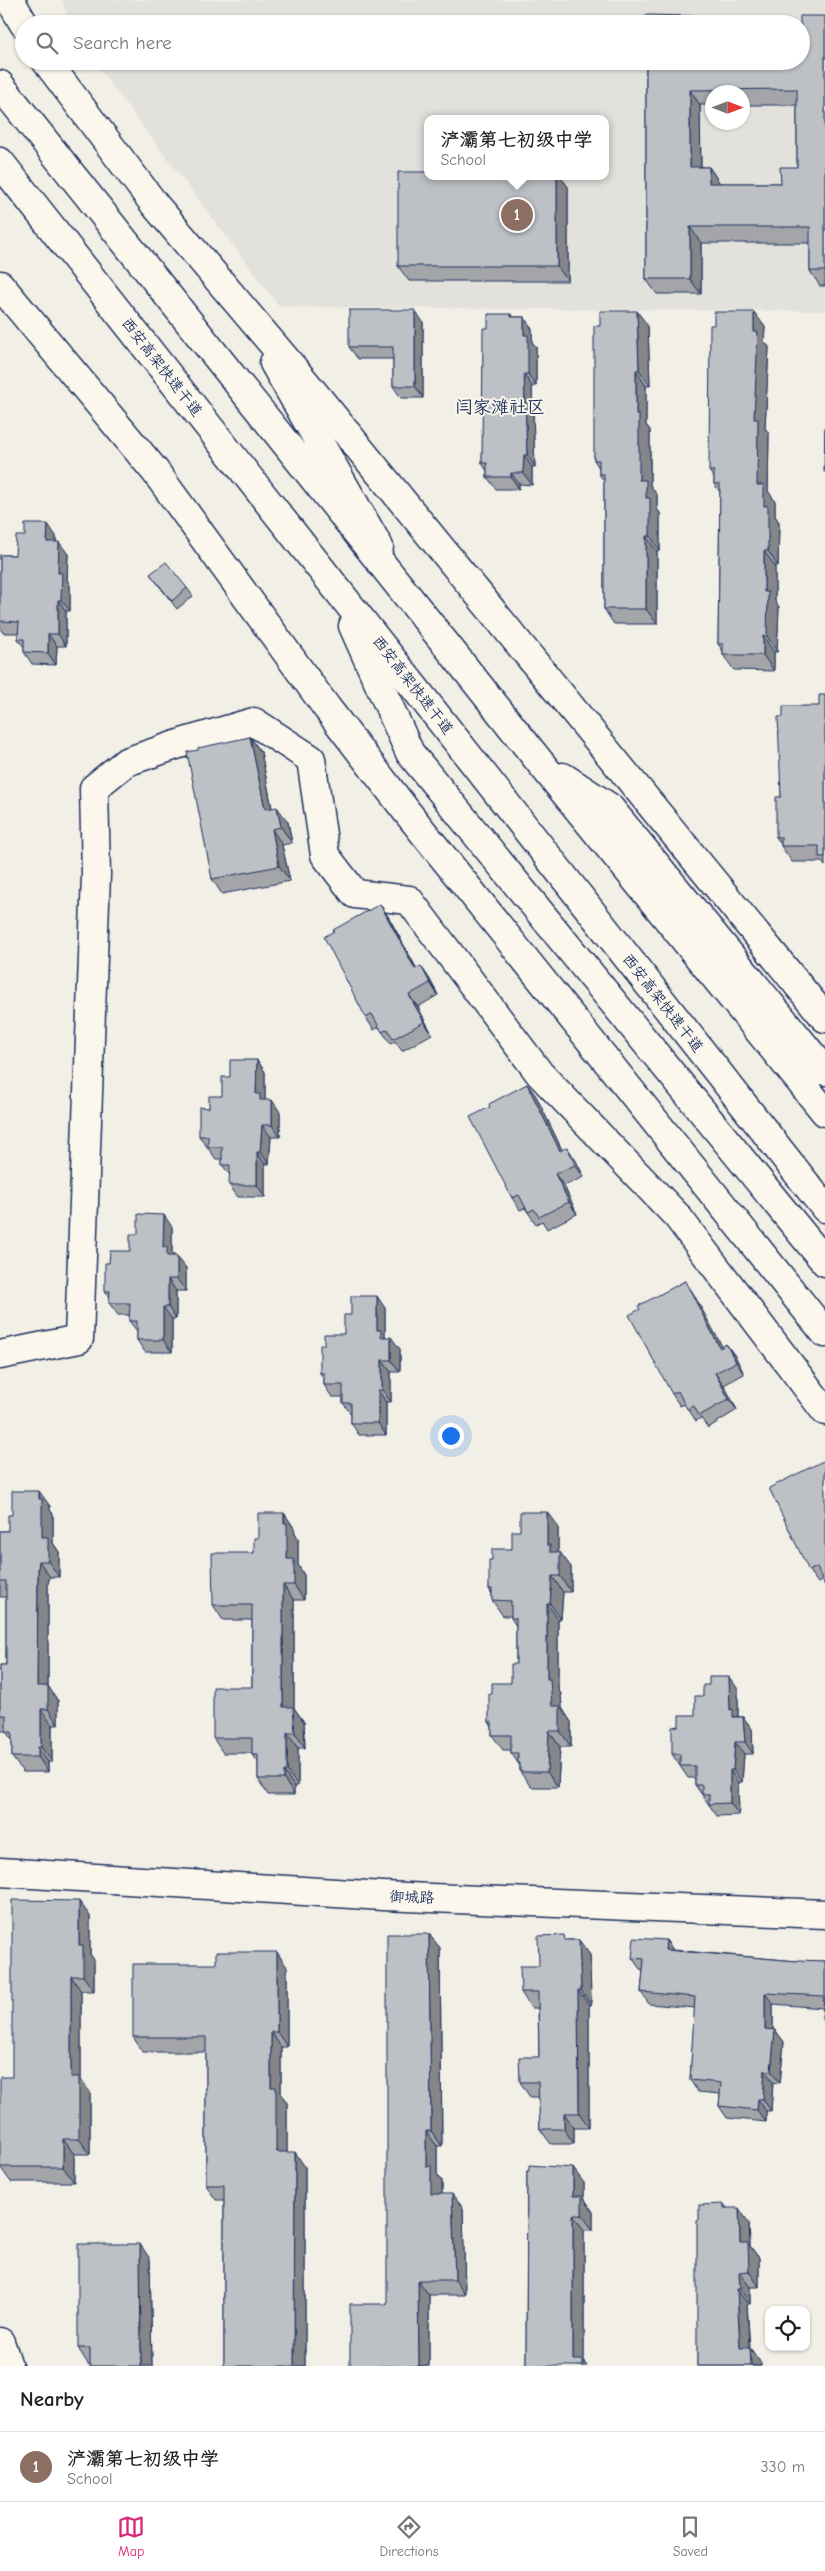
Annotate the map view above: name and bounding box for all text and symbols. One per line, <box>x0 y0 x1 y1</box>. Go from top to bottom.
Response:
search box <box>15 15 810 70</box>
icon: search <box>33 29 61 57</box>
text: Search here <box>73 32 172 54</box>
north arrow <box>705 85 750 130</box>
popup <box>424 115 609 180</box>
text: 浐灞第七初级中学 <box>440 129 593 151</box>
text: School <box>440 151 486 169</box>
pin: 1 <box>501 196 533 234</box>
street label: 西安高架快速干道 <box>118 314 206 420</box>
district label: 闫家滩社区 <box>455 397 545 418</box>
street label: 西安高架快速干道 <box>369 632 457 738</box>
street label: 西安高架快速干道 <box>619 950 707 1056</box>
your location <box>438 1423 464 1449</box>
street label: 御城路 <box>389 1887 435 1907</box>
map controls <box>765 2306 810 2351</box>
button: locate <box>765 2306 810 2351</box>
text: Nearby <box>20 2387 84 2411</box>
text: 浐灞第七初级中学 <box>67 2448 219 2470</box>
text: 1 <box>33 2458 39 2476</box>
text: 330 m <box>760 2458 805 2476</box>
text: School <box>67 2470 113 2488</box>
tab: Map <box>117 2513 145 2560</box>
tab: Directions <box>379 2513 439 2560</box>
tab: Saved <box>673 2513 708 2560</box>

